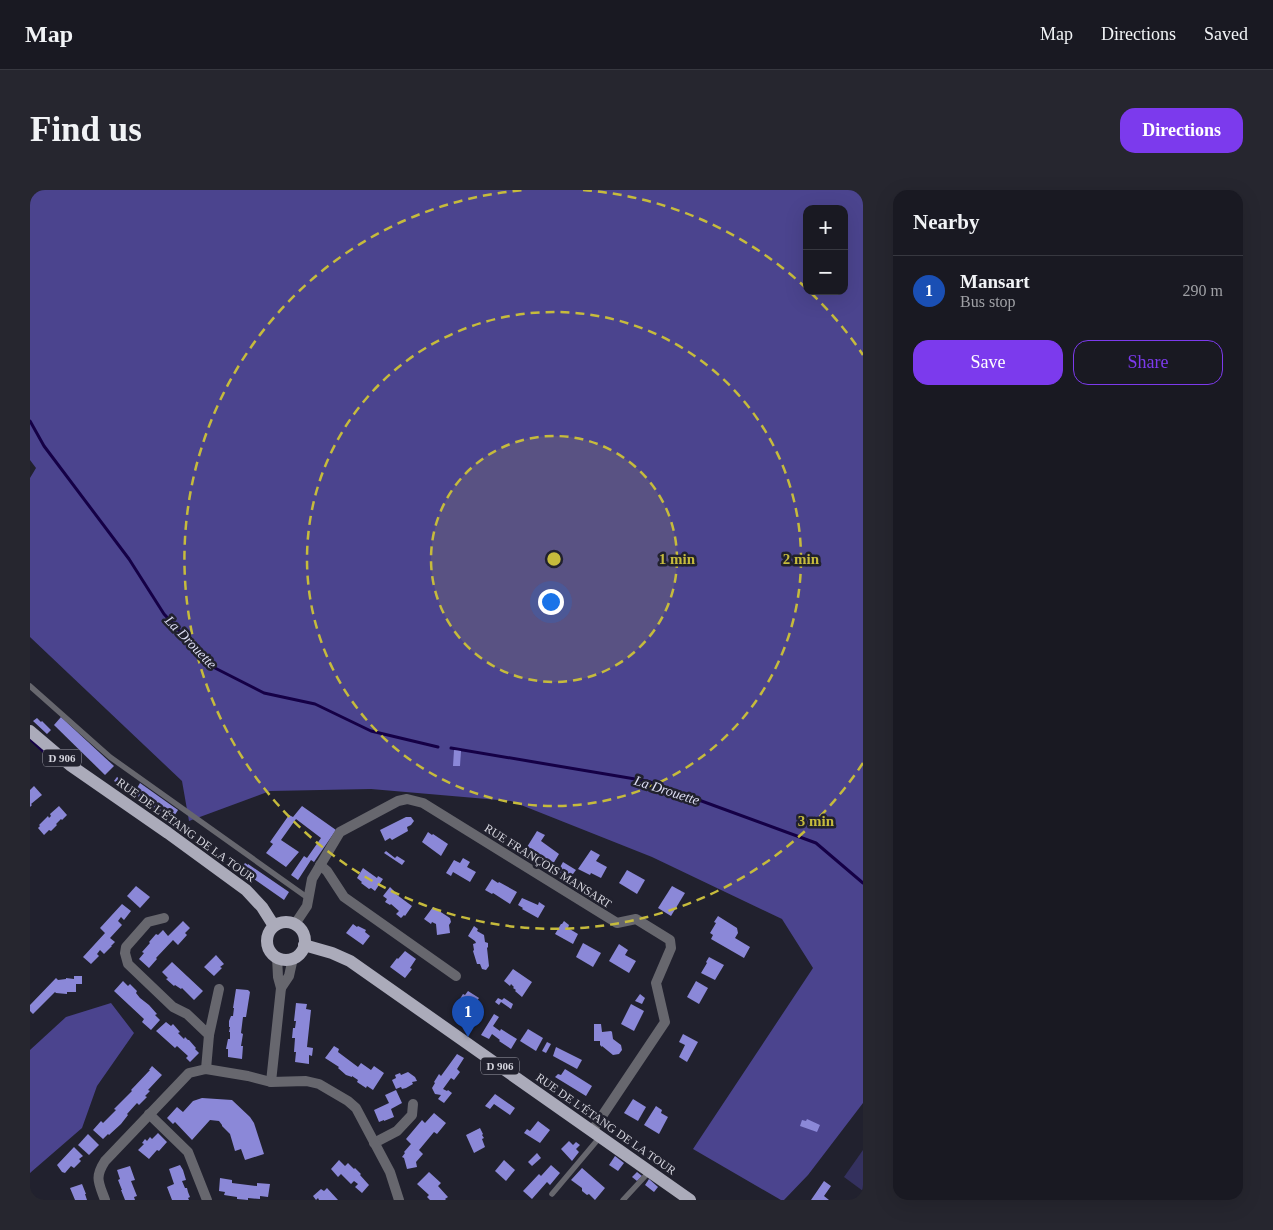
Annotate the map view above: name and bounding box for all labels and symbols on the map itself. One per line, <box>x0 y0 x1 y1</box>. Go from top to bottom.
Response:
centre of rings <box>545 550 563 568</box>
text: 1 min <box>659 551 696 567</box>
text: 2 min <box>783 551 820 567</box>
your location <box>538 589 564 615</box>
water label: La Drouette <box>161 612 219 672</box>
road number: D 906 <box>43 750 81 766</box>
water label: La Drouette <box>631 773 701 808</box>
street label: RUE DE L'ÉTANG DE LA TOUR <box>114 775 258 885</box>
text: 3 min <box>798 813 835 829</box>
street label: RUE FRANÇOIS MANSART <box>482 821 615 911</box>
pin: 1 <box>452 996 484 1037</box>
road number: D 906 <box>481 1058 519 1074</box>
street label: RUE DE L'ÉTANG DE LA TOUR <box>533 1070 679 1178</box>

